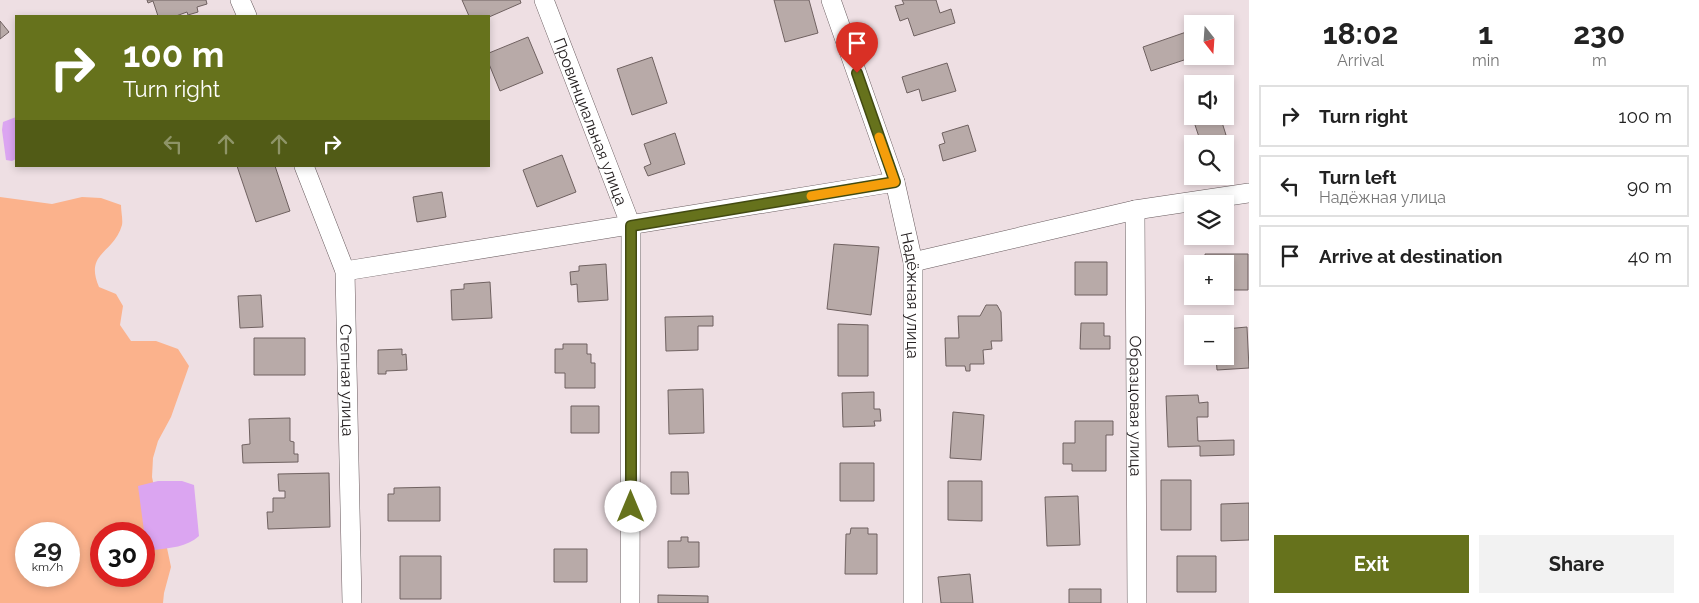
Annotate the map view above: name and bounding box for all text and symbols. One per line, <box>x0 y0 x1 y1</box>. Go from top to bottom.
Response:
north arrow <box>1184 15 1234 65</box>
map controls <box>1184 15 1234 365</box>
text: 18:02 <box>1323 16 1398 51</box>
text: 1 <box>1478 16 1493 51</box>
text: 230 <box>1573 16 1625 51</box>
pin <box>836 22 878 73</box>
icon: arrive <box>843 29 871 57</box>
text: 100 m <box>123 34 224 75</box>
icon: right <box>40 35 105 100</box>
street label: Провинциальная улица <box>550 35 632 208</box>
text: Arrival <box>1337 51 1384 70</box>
text: min <box>1472 51 1500 70</box>
text: m <box>1592 51 1607 70</box>
button: sound <box>1184 75 1234 125</box>
text: Turn right <box>123 76 220 102</box>
icon: right <box>1276 102 1304 130</box>
text: Turn right <box>1319 105 1408 127</box>
text: 100 m <box>1618 105 1672 127</box>
icon: left <box>159 130 187 158</box>
icon: ahead <box>212 130 240 158</box>
icon: ahead <box>265 130 293 158</box>
icon: right <box>318 130 346 158</box>
button: search <box>1184 135 1234 185</box>
text: Turn left <box>1319 166 1396 188</box>
icon: left <box>1276 172 1304 200</box>
text: 90 m <box>1627 175 1672 197</box>
text: Надёжная улица <box>1319 188 1446 207</box>
button: layers <box>1184 195 1234 245</box>
street label: Надёжная улица <box>897 230 923 359</box>
icon: arrive <box>1276 242 1304 270</box>
text: Arrive at destination <box>1319 245 1503 267</box>
text: 40 m <box>1628 245 1672 267</box>
button: + <box>1184 255 1234 305</box>
button: − <box>1184 315 1234 365</box>
street label: Степная улица <box>337 324 358 437</box>
street label: Образцовая улица <box>1126 335 1146 477</box>
position arrow <box>604 480 656 532</box>
speed limit sign: 30 <box>90 522 155 587</box>
text: 29 <box>33 533 62 563</box>
button: Exit <box>1274 535 1469 593</box>
button: Share <box>1479 535 1674 593</box>
text: km/h <box>32 560 63 574</box>

